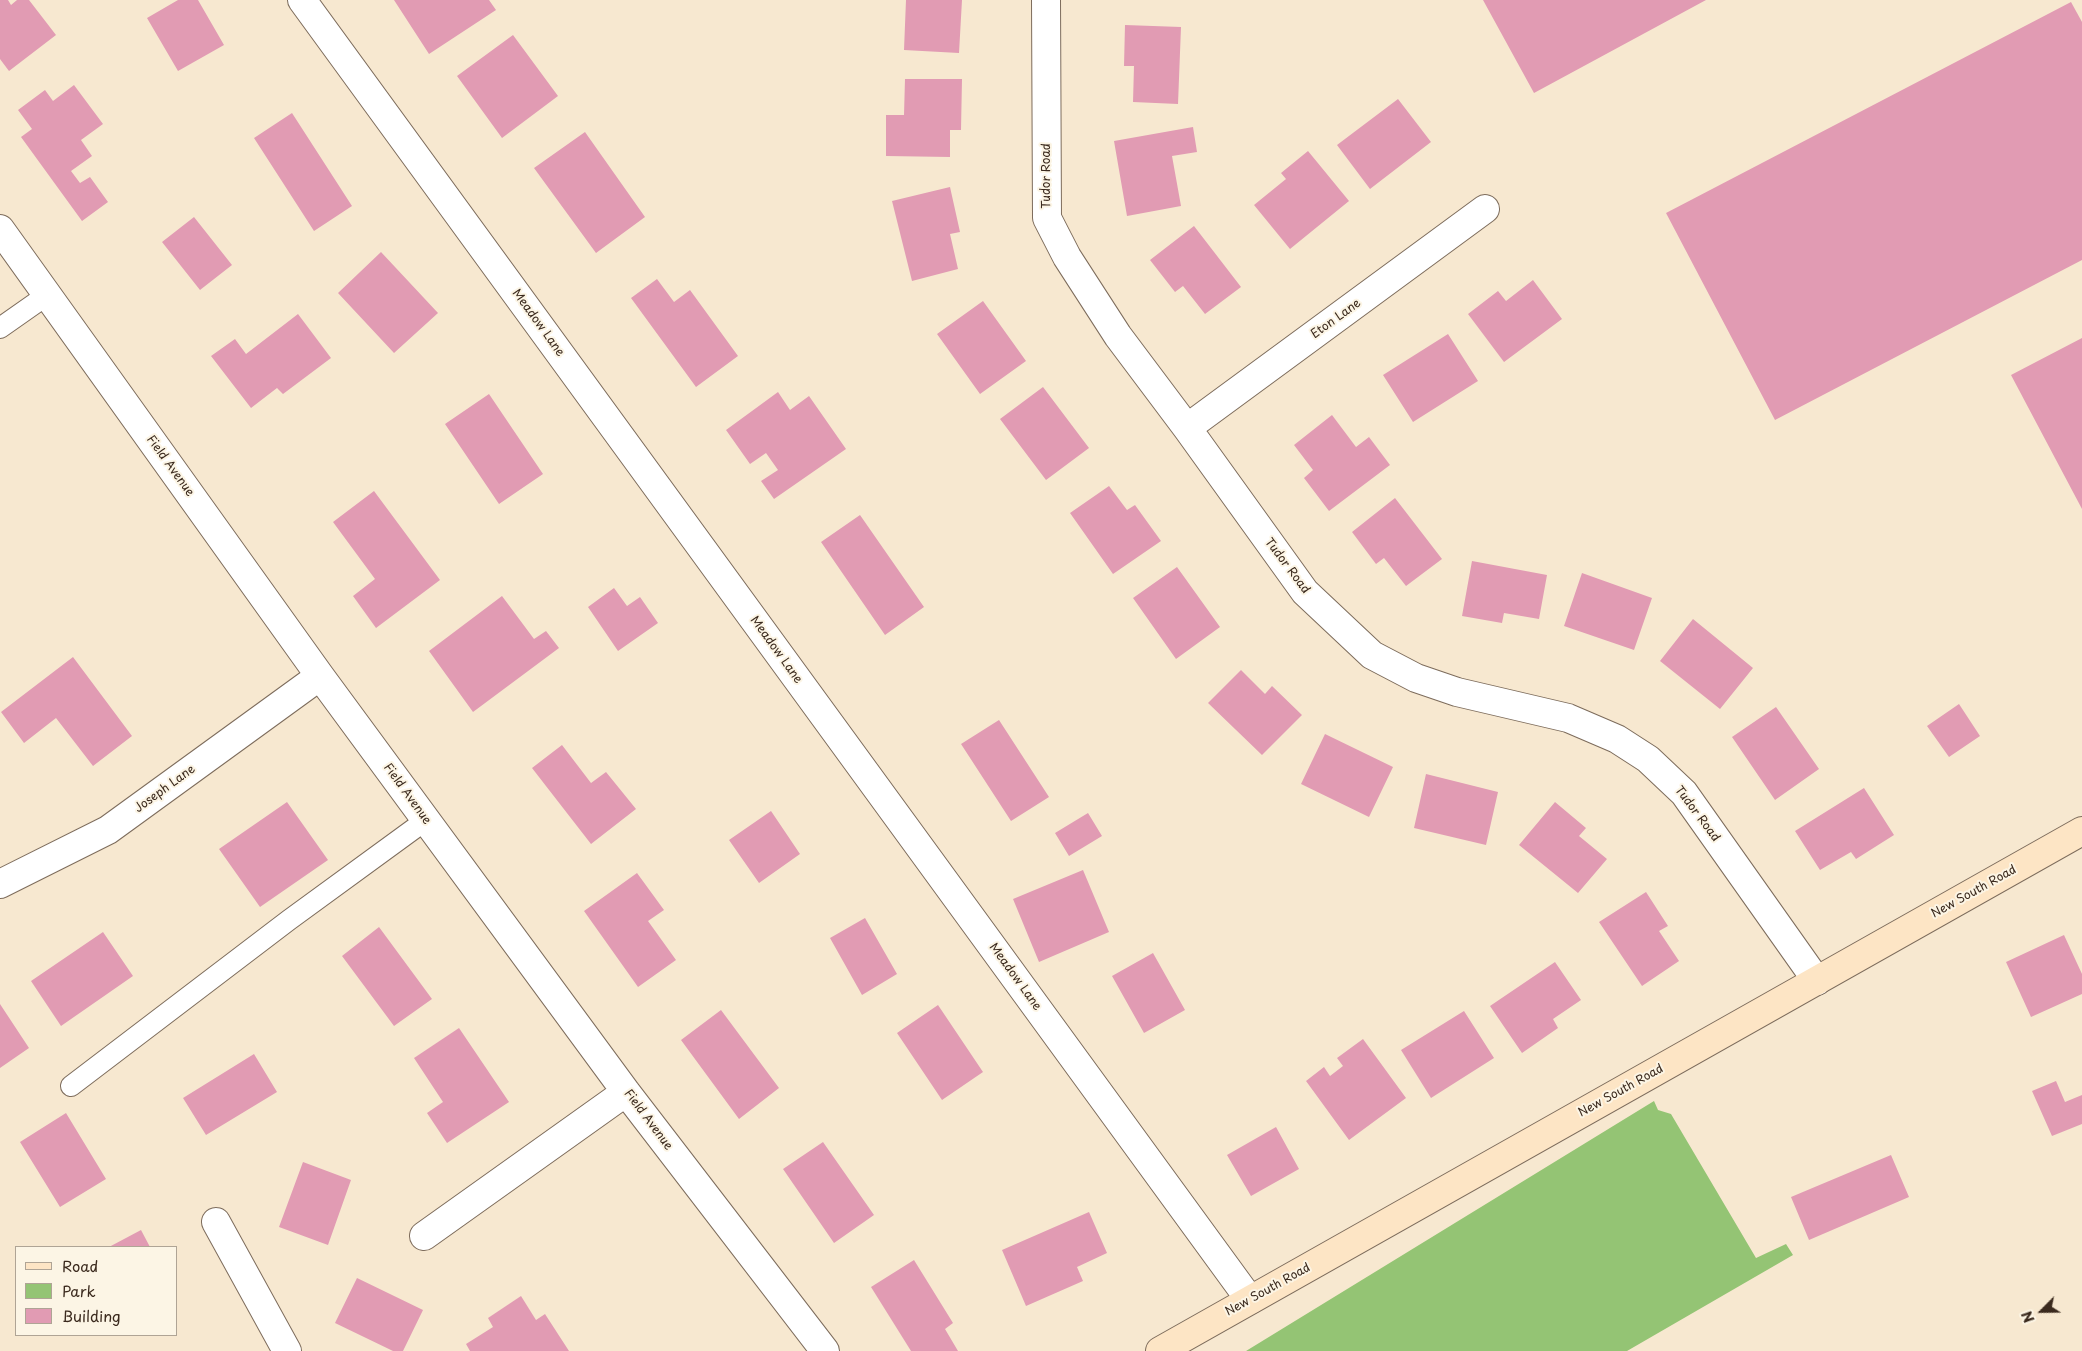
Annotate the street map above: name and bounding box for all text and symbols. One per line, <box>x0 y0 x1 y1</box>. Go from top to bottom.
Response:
street label: Tudor Road <box>1040 143 1054 209</box>
street label: Meadow Lane <box>509 286 567 360</box>
street label: Eton Lane <box>1308 296 1364 342</box>
street label: Field Avenue <box>143 433 197 499</box>
street label: Tudor Road <box>1261 535 1313 597</box>
street label: Meadow Lane <box>747 613 805 687</box>
street label: Field Avenue <box>380 761 434 827</box>
street label: Joseph Lane <box>132 762 198 816</box>
street label: Tudor Road <box>1671 783 1723 845</box>
street label: New South Road <box>1929 863 2019 921</box>
street label: Meadow Lane <box>986 940 1044 1014</box>
street label: New South Road <box>1576 1062 1666 1120</box>
street label: Field Avenue <box>621 1087 675 1153</box>
legend <box>15 1246 178 1336</box>
text: Road <box>62 1254 98 1277</box>
street label: New South Road <box>1223 1261 1313 1319</box>
text: Park <box>62 1279 96 1302</box>
north arrow <box>2017 1286 2067 1336</box>
text: Building <box>62 1304 121 1327</box>
text: N <box>2016 1308 2040 1326</box>

